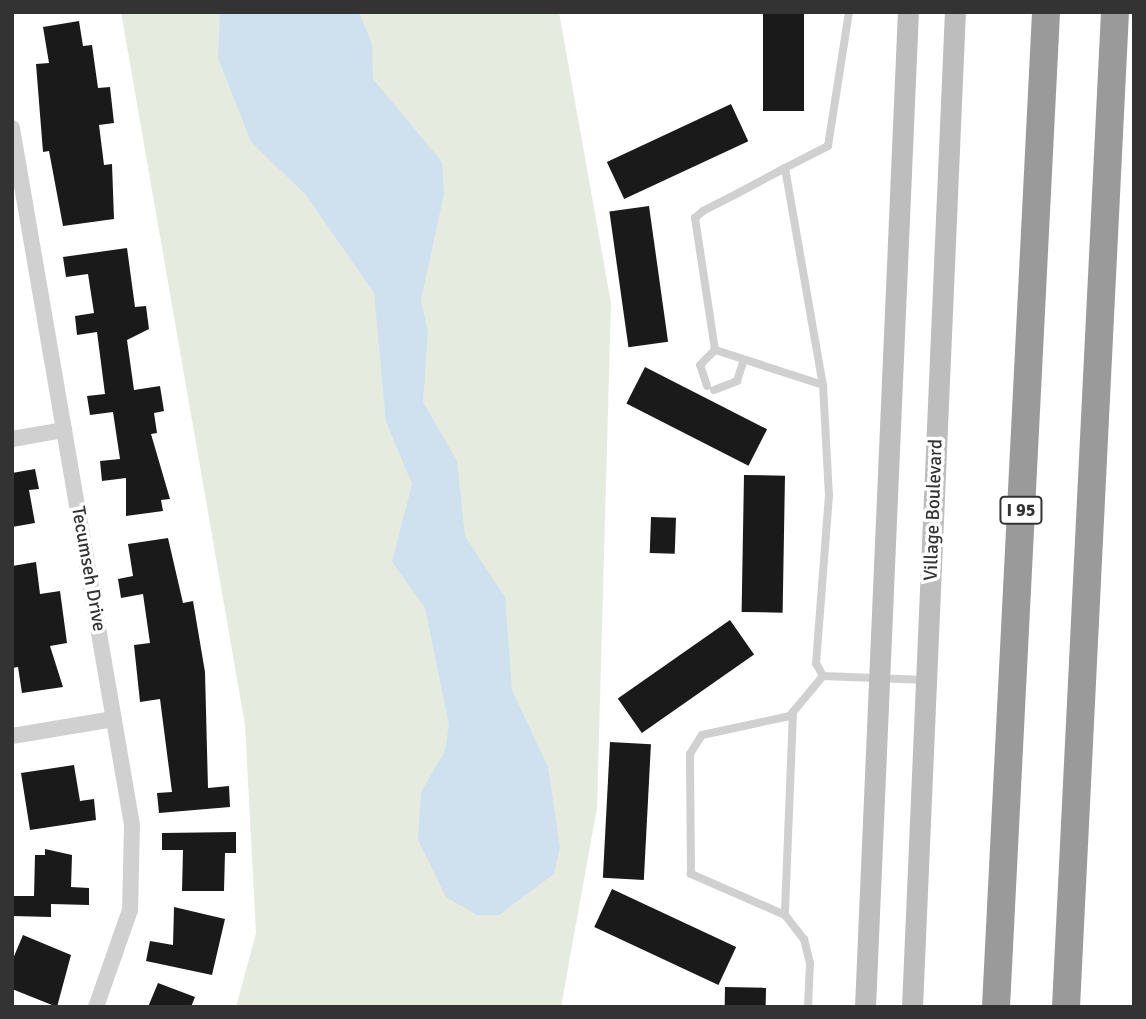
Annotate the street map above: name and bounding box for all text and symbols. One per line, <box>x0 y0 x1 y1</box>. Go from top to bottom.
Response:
street label: Village Boulevard <box>920 439 948 581</box>
road number: I 95 <box>998 496 1044 524</box>
street label: Tecumseh Drive <box>66 505 110 633</box>

